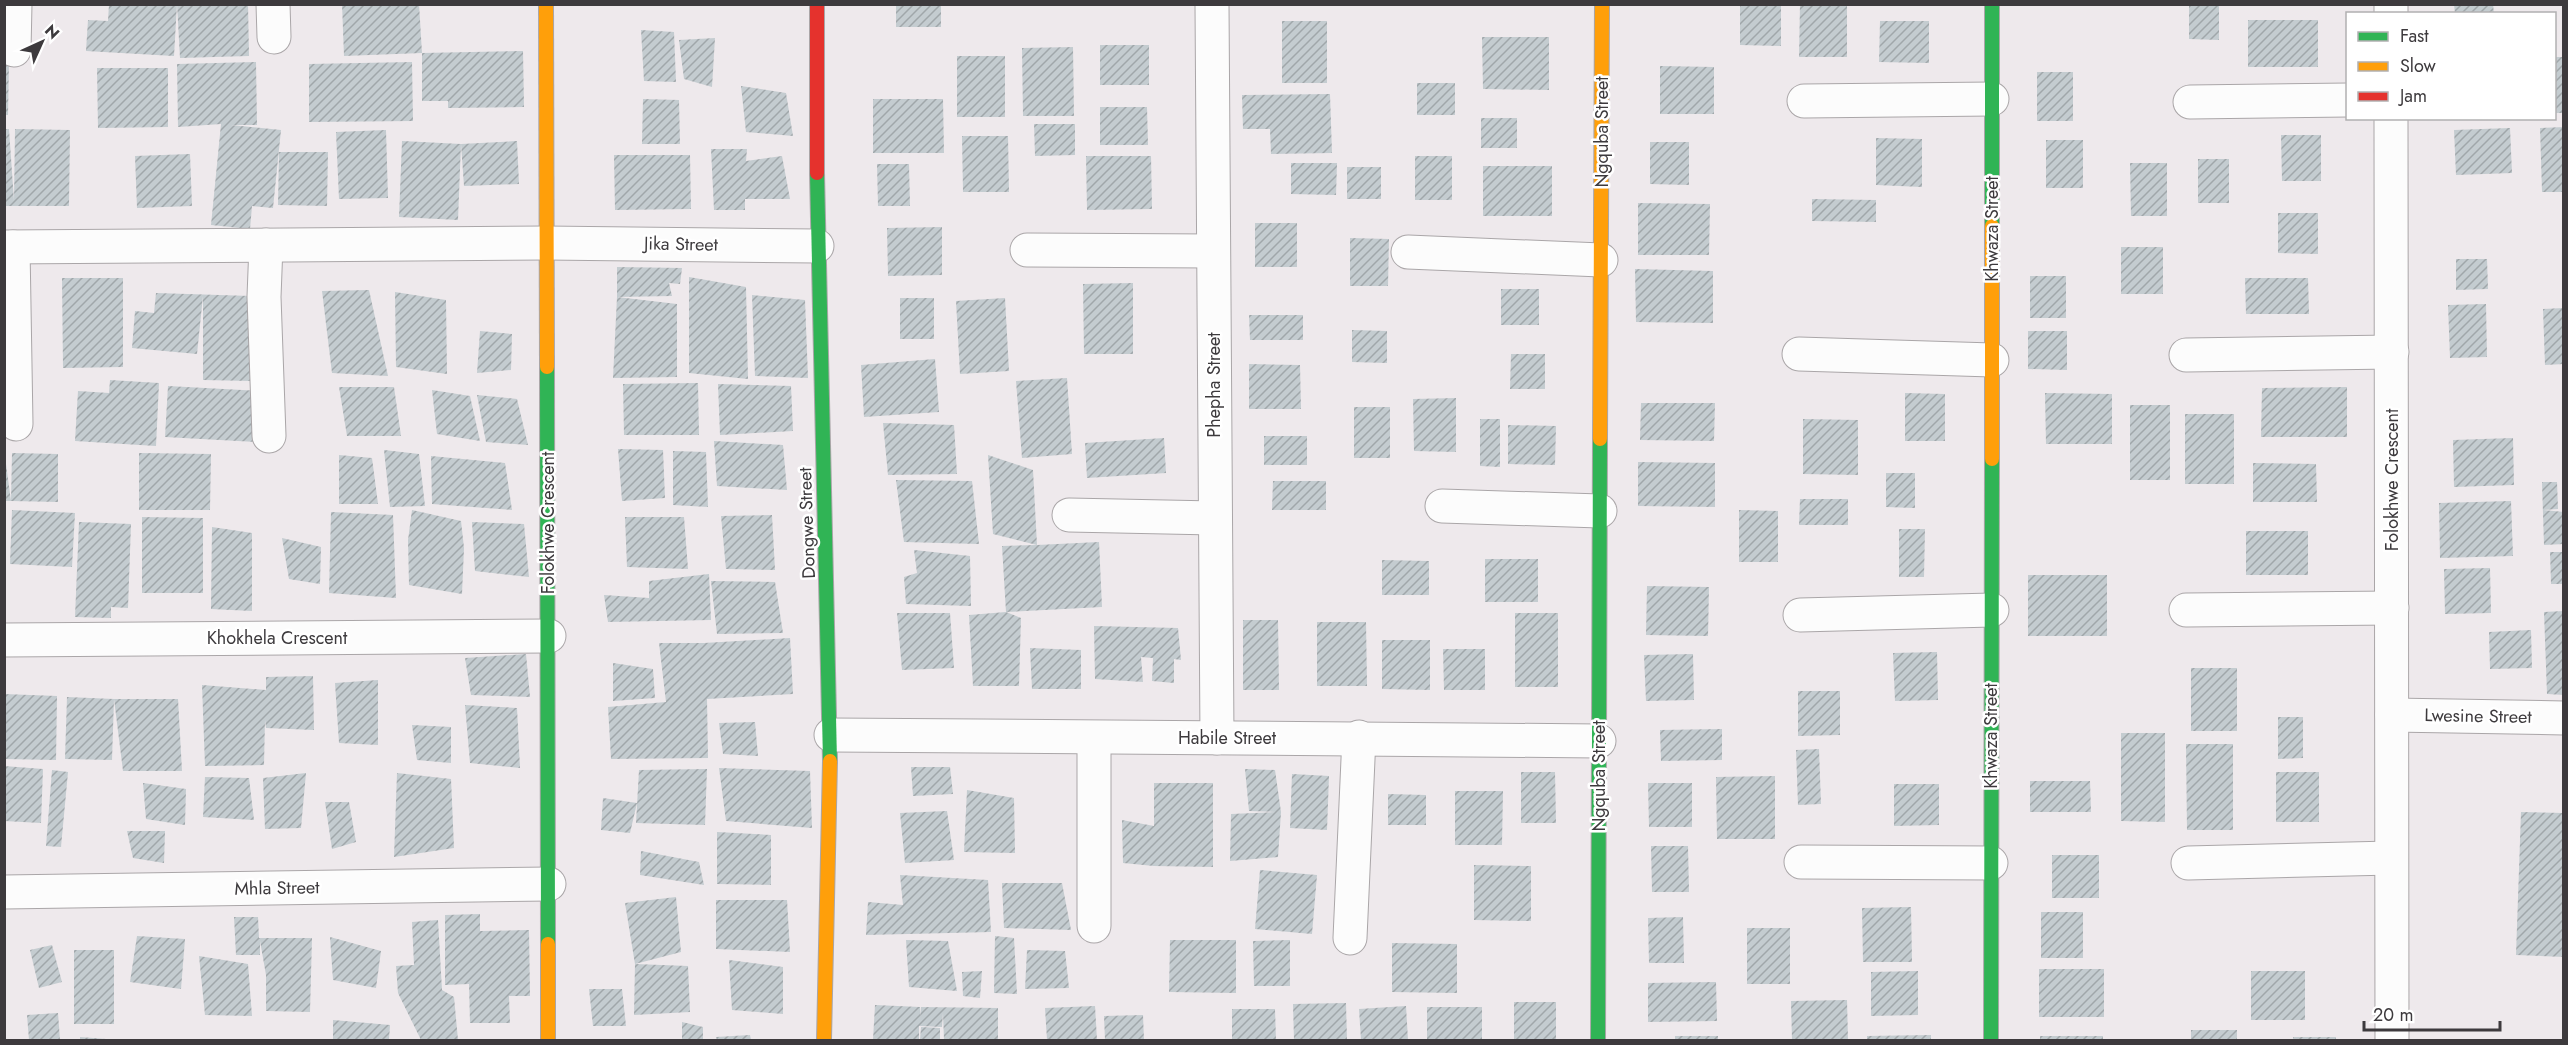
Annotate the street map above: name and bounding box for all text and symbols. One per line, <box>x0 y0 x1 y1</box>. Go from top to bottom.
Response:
north arrow <box>12 12 72 72</box>
legend <box>2346 12 2556 120</box>
text: N <box>40 19 65 44</box>
text: Fast <box>2400 23 2429 49</box>
text: Slow <box>2400 53 2437 79</box>
street label: Ngquba Street <box>1589 76 1615 188</box>
text: Jam <box>2398 83 2427 109</box>
street label: Khwaza Street <box>1979 175 2005 282</box>
street label: Jika Street <box>642 230 719 258</box>
street label: Phepha Street <box>1201 332 1227 438</box>
street label: Folokhwe Crescent <box>2379 408 2405 551</box>
street label: Folokhwe Crescent <box>535 451 561 594</box>
street label: Dongwe Street <box>792 466 822 579</box>
street label: Khokhela Crescent <box>207 625 348 651</box>
street label: Khwaza Street <box>1978 682 2004 789</box>
street label: Lwesine Street <box>2424 702 2533 730</box>
street label: Ngquba Street <box>1586 720 1612 832</box>
street label: Habile Street <box>1178 725 1277 751</box>
street label: Mhla Street <box>234 874 320 902</box>
scale bar <box>2364 994 2500 1032</box>
text: 20 m <box>2373 1002 2413 1028</box>

